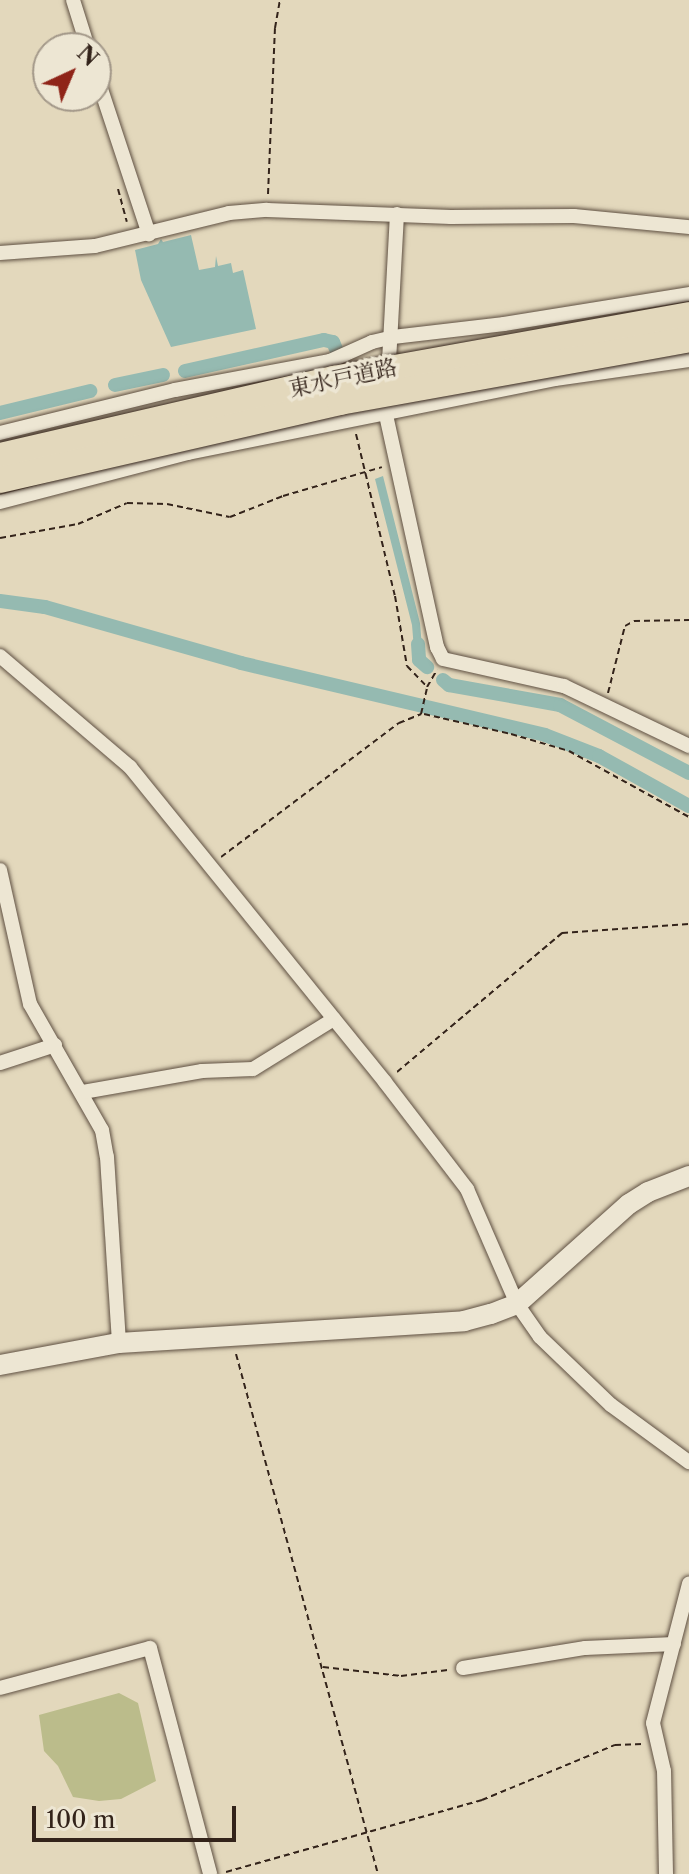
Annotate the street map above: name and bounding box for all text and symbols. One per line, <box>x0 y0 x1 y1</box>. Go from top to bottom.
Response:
north arrow <box>32 32 112 112</box>
text: N <box>71 39 104 72</box>
street label: 東水戸道路 <box>286 354 400 402</box>
scale bar <box>36 1790 240 1840</box>
text: 100 m <box>46 1805 115 1834</box>

